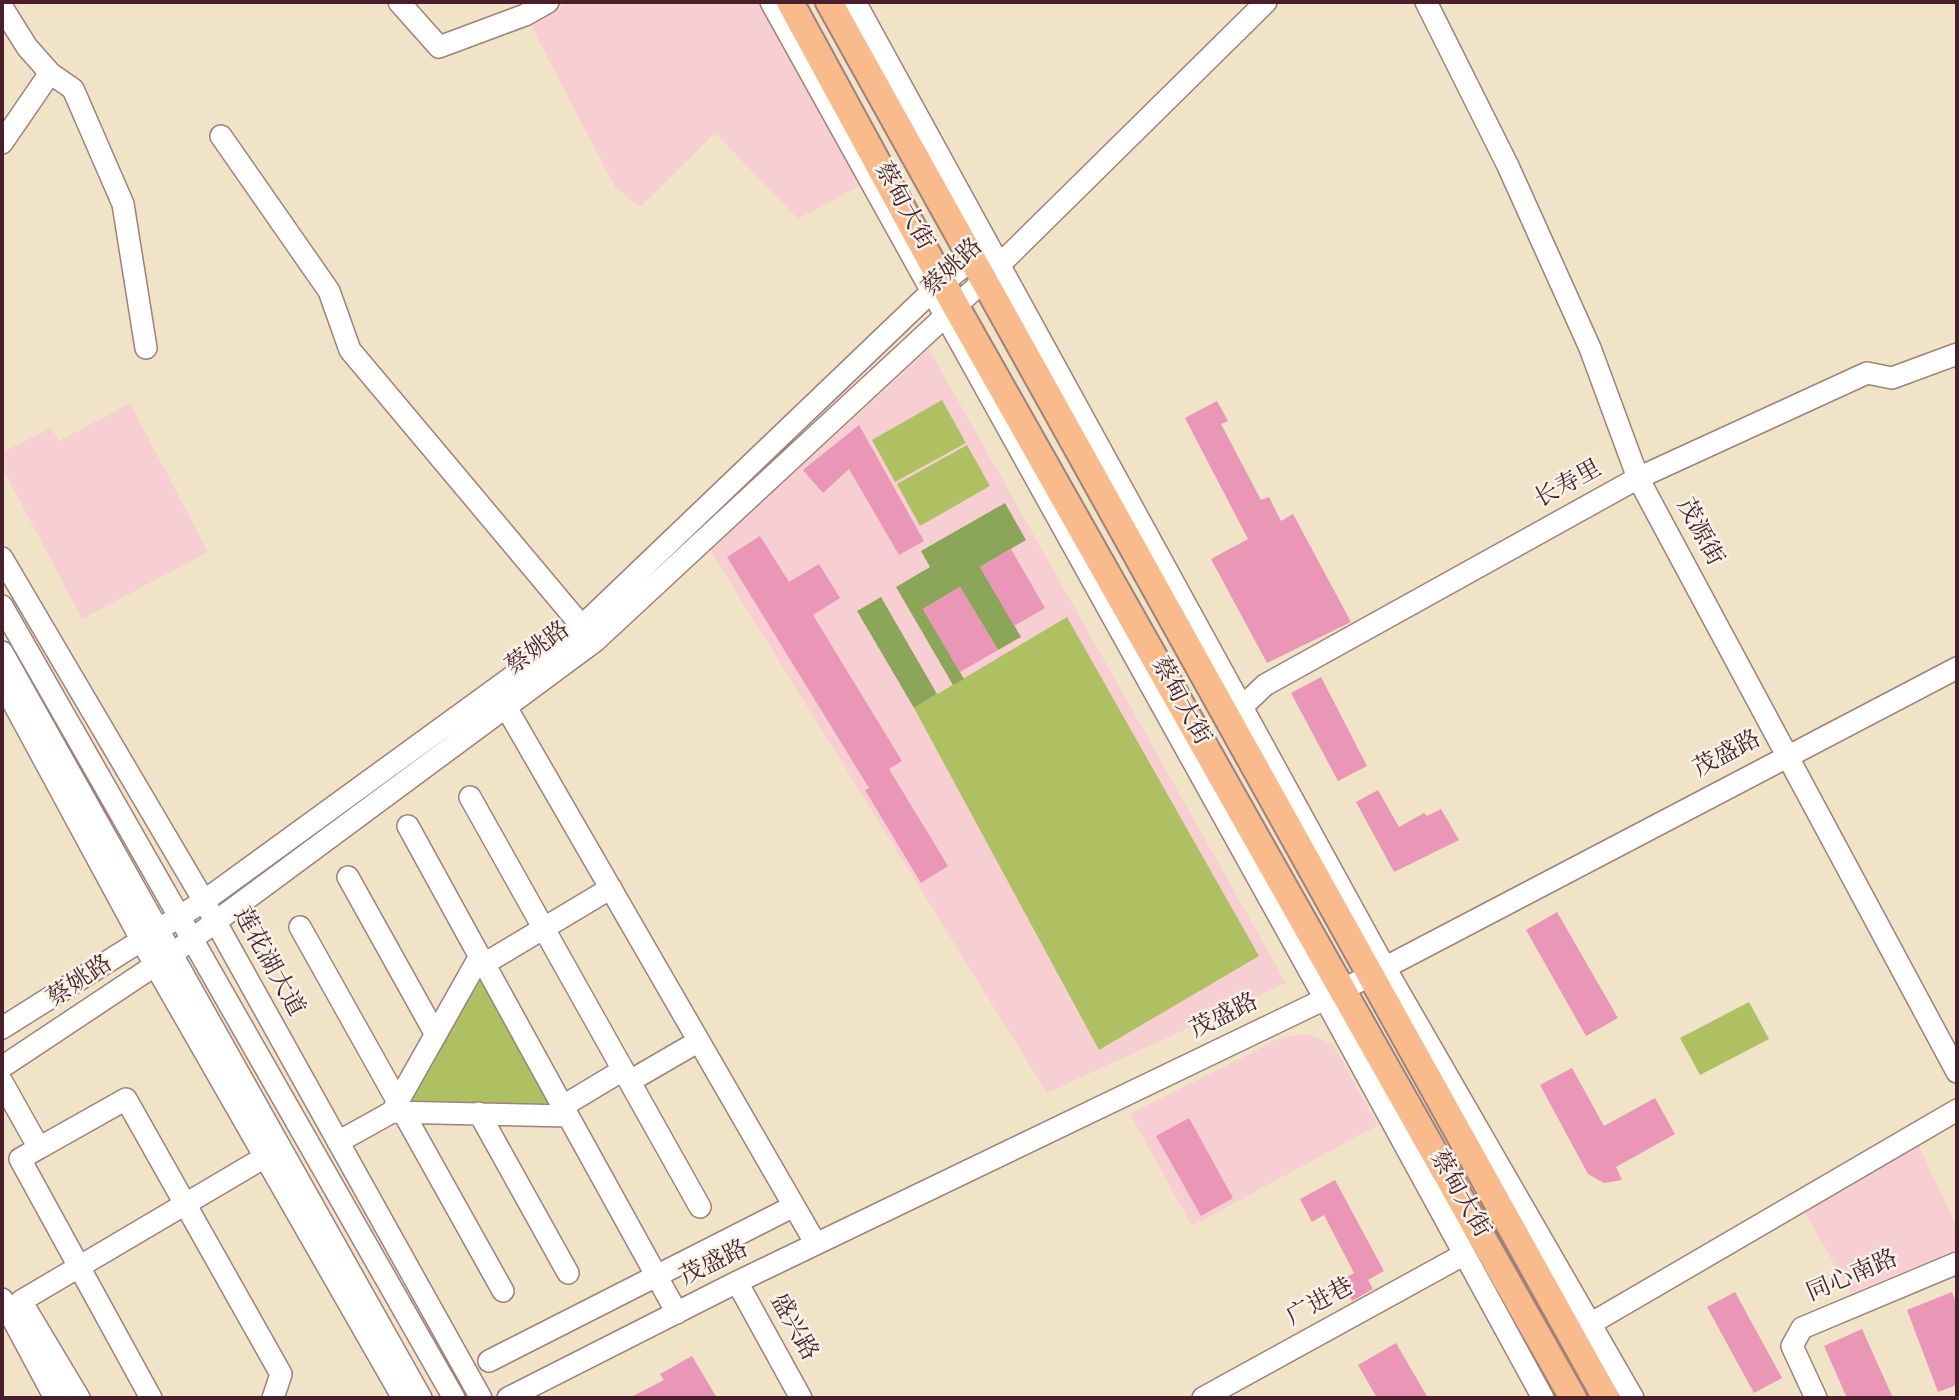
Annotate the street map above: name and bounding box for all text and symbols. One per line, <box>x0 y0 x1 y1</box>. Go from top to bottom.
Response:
street label: 蔡甸大街 <box>866 158 938 256</box>
street label: 蔡姚路 <box>918 234 990 304</box>
street label: 长寿里 <box>1531 456 1607 516</box>
street label: 茂源街 <box>1668 494 1728 572</box>
street label: 蔡姚路 <box>501 617 577 683</box>
street label: 蔡甸大街 <box>1143 653 1215 751</box>
street label: 茂盛路 <box>1689 726 1767 786</box>
street label: 莲花湖大道 <box>225 904 309 1022</box>
street label: 蔡姚路 <box>43 951 119 1015</box>
street label: 茂盛路 <box>1186 989 1264 1047</box>
street label: 蔡甸大街 <box>1422 1146 1494 1244</box>
street label: 茂盛路 <box>676 1236 754 1294</box>
street label: 同心南路 <box>1803 1246 1903 1310</box>
street label: 广进巷 <box>1283 1274 1359 1334</box>
street label: 盛兴路 <box>762 1290 822 1366</box>

